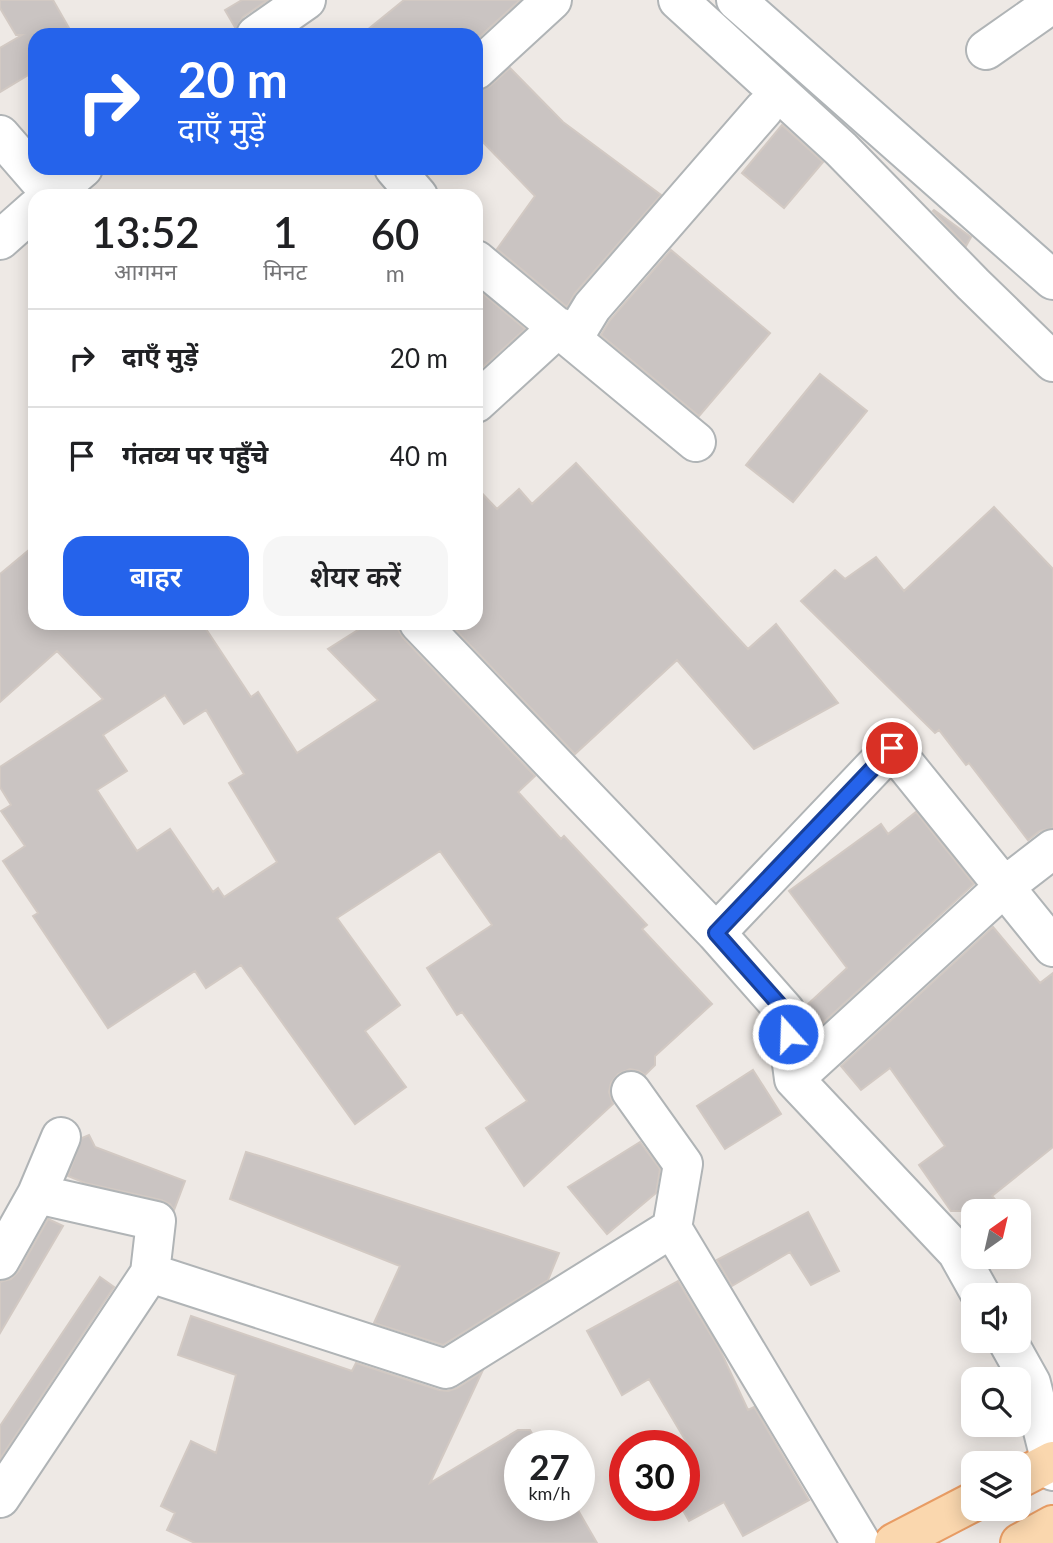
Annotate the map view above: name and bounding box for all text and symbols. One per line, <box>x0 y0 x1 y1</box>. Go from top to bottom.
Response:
text: 20 m <box>178 50 288 108</box>
icon: right <box>63 56 154 147</box>
text: दाएँ मुड़ें <box>178 109 265 148</box>
text: 13:52 <box>92 207 200 257</box>
text: 1 <box>273 207 297 257</box>
text: 60 <box>371 209 419 259</box>
text: आगमन <box>114 257 177 285</box>
text: मिनट <box>263 257 307 285</box>
text: m <box>386 259 405 287</box>
icon: right <box>63 339 101 377</box>
text: दाएँ मुड़ें <box>122 340 198 372</box>
text: 20 m <box>390 342 448 374</box>
icon: arrive <box>63 437 101 475</box>
text: गंतव्य पर पहुँचे <box>122 438 268 470</box>
text: 40 m <box>390 440 448 472</box>
button: बाहर <box>63 536 249 616</box>
button: शेयर करें <box>263 536 448 616</box>
pin <box>862 718 922 778</box>
icon: arrive <box>873 729 911 767</box>
position arrow <box>751 997 825 1071</box>
north arrow <box>961 1199 1031 1269</box>
map controls <box>961 1199 1031 1521</box>
button: sound <box>961 1283 1031 1353</box>
button: search <box>961 1367 1031 1437</box>
speed limit sign: 30 <box>609 1430 700 1521</box>
text: 27 <box>529 1445 570 1487</box>
button: layers <box>961 1451 1031 1521</box>
text: km/h <box>528 1482 571 1504</box>

